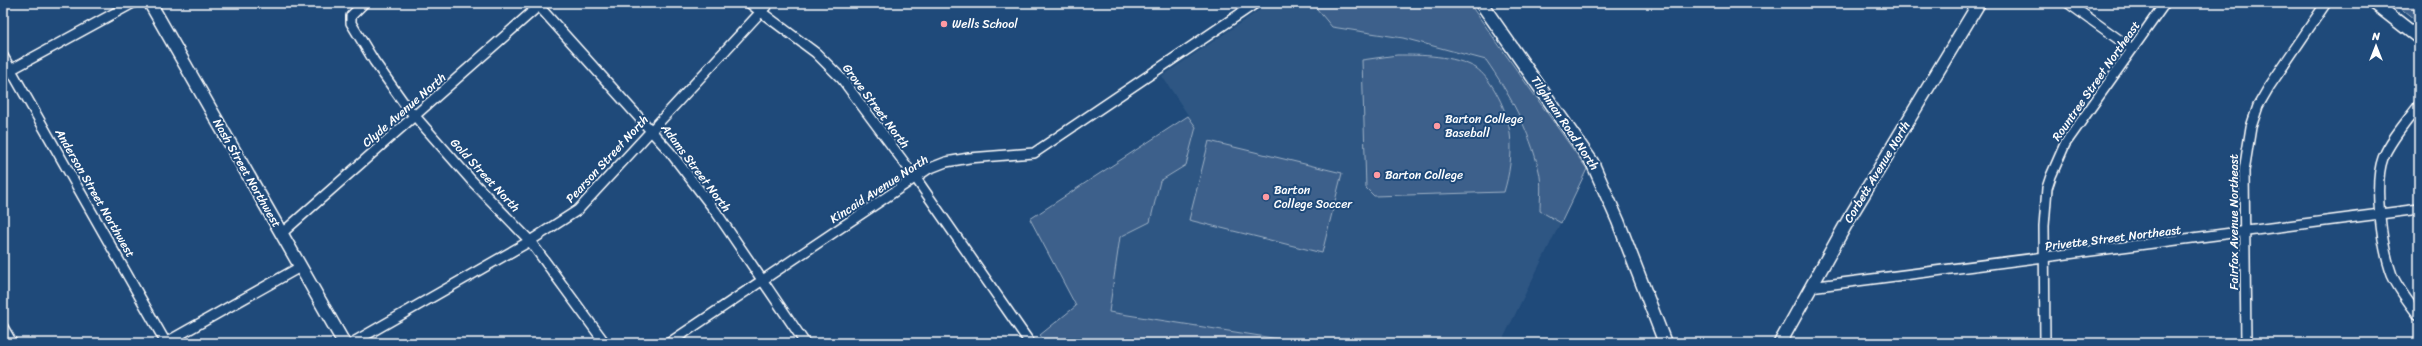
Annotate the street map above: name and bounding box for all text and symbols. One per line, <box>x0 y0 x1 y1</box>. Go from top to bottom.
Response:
place label: Wells School <box>952 13 1018 35</box>
street label: Rountree Street Northeast <box>2046 16 2146 146</box>
marker: Wells School <box>939 19 949 29</box>
north arrow <box>2356 26 2396 66</box>
text: N <box>2371 27 2380 46</box>
street label: Grove Street North <box>837 59 915 153</box>
street label: Clyde Avenue North <box>357 67 451 153</box>
street label: Tilghman Road North <box>1525 71 1605 175</box>
place label: Barton College Baseball <box>1445 108 1523 144</box>
street label: Pearson Street North <box>560 110 654 208</box>
street label: Nash Street Northwest <box>207 114 287 232</box>
street label: Corbett Avenue North <box>1838 117 1916 227</box>
street label: Adams Street North <box>655 118 737 217</box>
marker: Barton College Baseball <box>1432 121 1442 131</box>
street label: Anderson Street Northwest <box>48 123 141 262</box>
street label: Gold Street North <box>445 133 525 217</box>
street label: Kincaid Avenue North <box>825 149 933 229</box>
street label: Fairfax Avenue Northeast <box>2223 154 2245 290</box>
place label: Barton College <box>1385 164 1463 186</box>
marker: Barton College <box>1372 170 1382 180</box>
place label: Barton College Soccer <box>1274 179 1353 215</box>
marker: Barton College Soccer <box>1261 192 1271 202</box>
street label: Privette Street Northeast <box>2044 219 2182 257</box>

